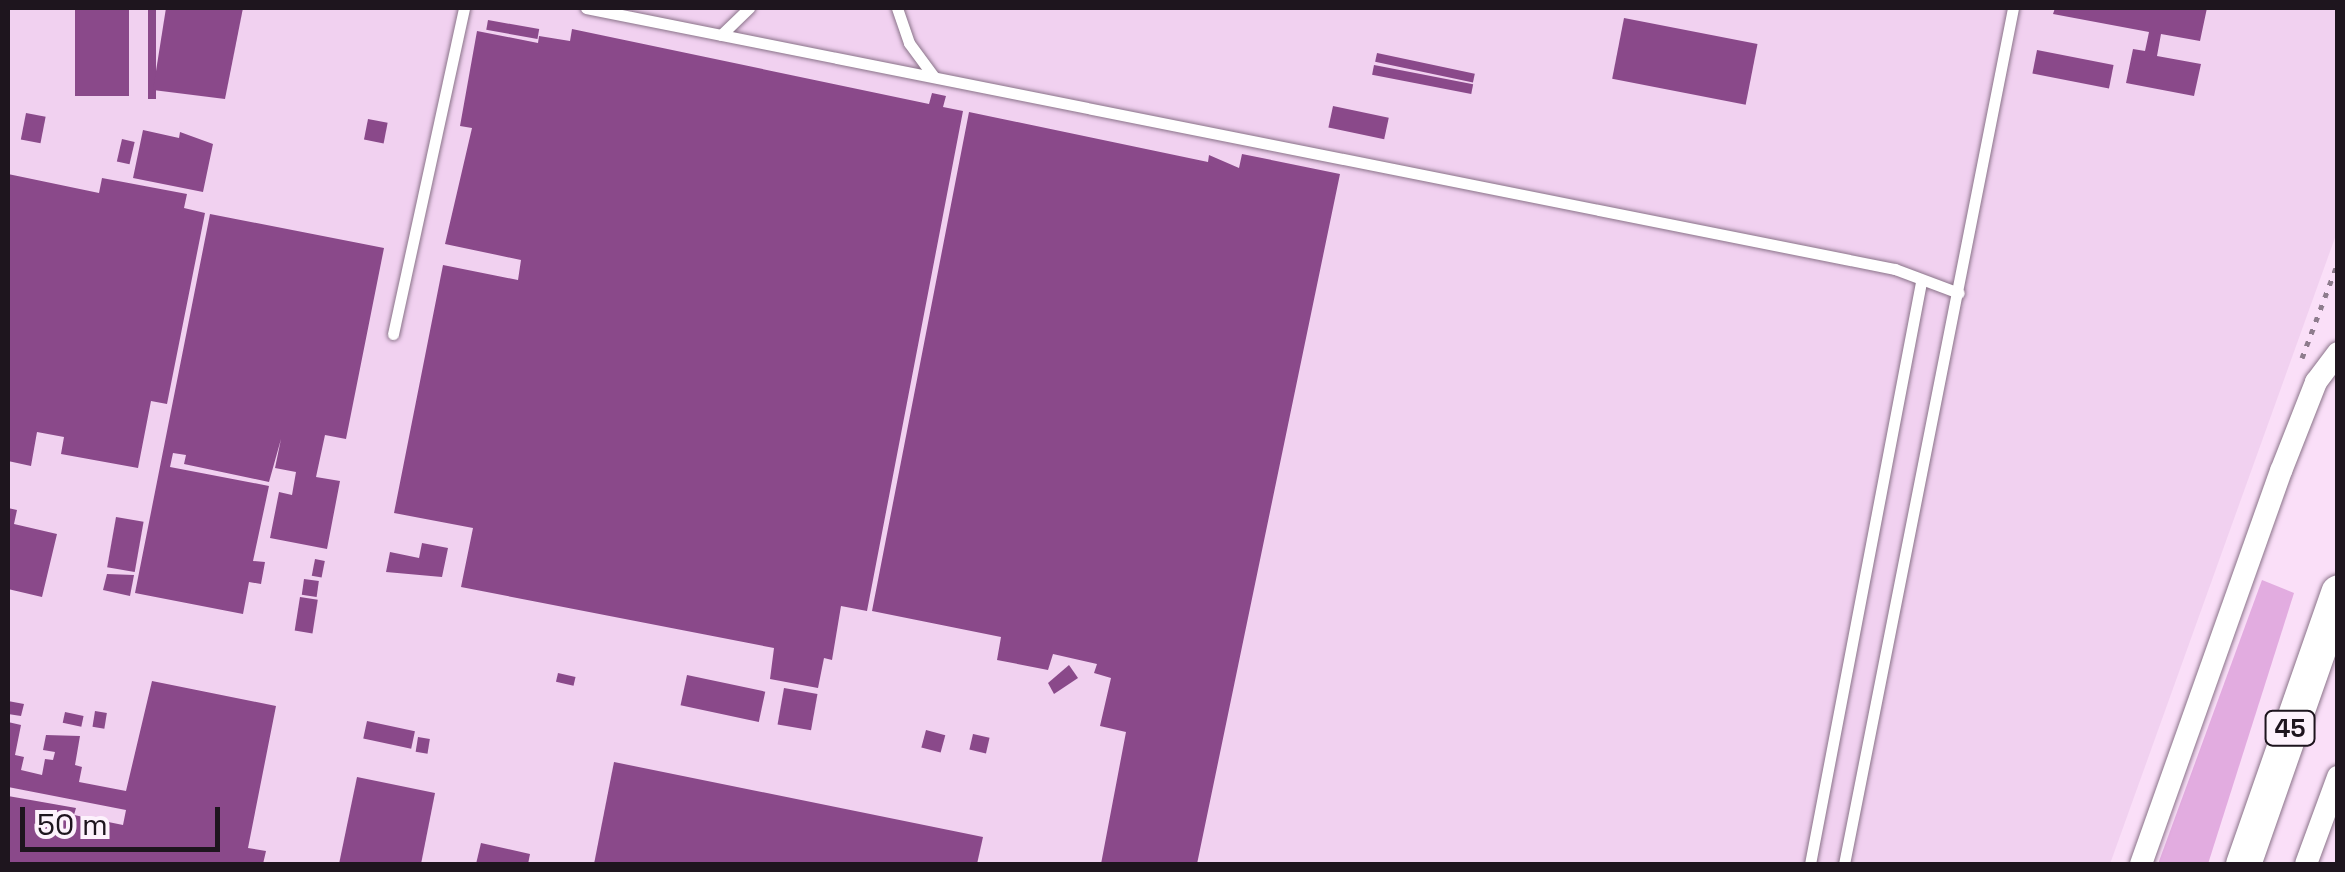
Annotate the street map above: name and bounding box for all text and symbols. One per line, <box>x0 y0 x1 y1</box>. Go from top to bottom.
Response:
road number: 45 <box>2262 708 2318 748</box>
scale bar <box>25 787 225 849</box>
text: 50 m <box>37 805 108 844</box>

